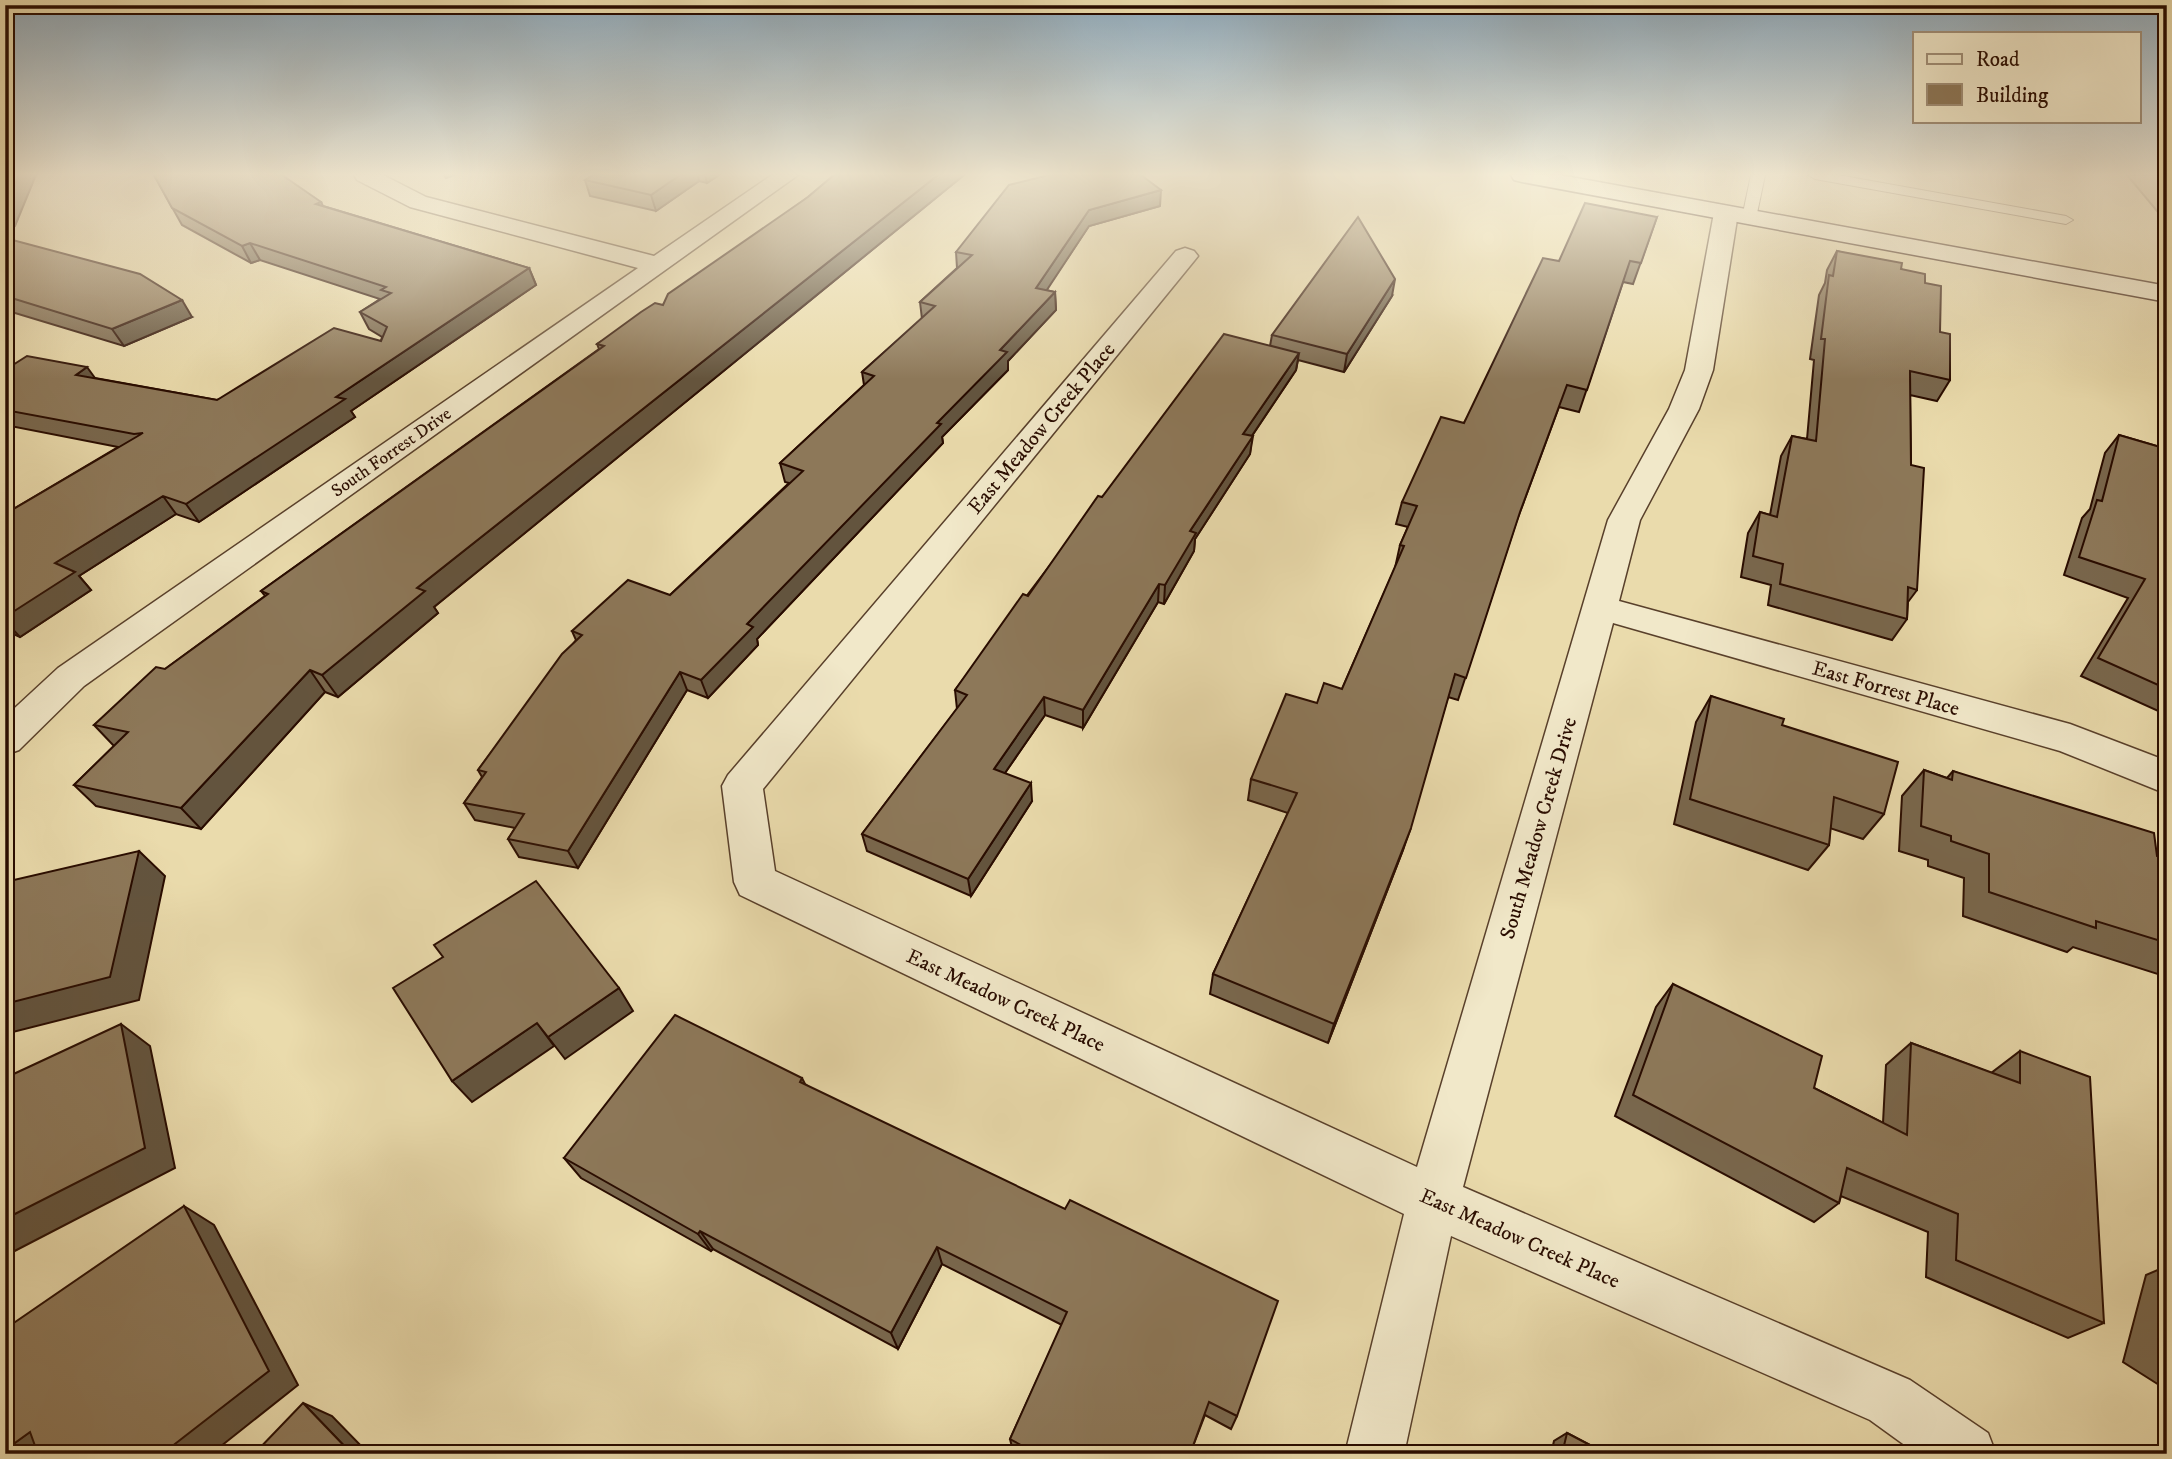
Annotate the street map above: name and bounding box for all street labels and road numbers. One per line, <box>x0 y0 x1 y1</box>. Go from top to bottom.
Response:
street label: East Meadow Creek Place <box>962 337 1121 520</box>
street label: South Forrest Drive <box>327 403 456 502</box>
street label: East Forrest Place <box>1809 656 1963 722</box>
street label: South Meadow Creek Drive <box>1495 714 1583 942</box>
street label: East Meadow Creek Place <box>902 943 1109 1058</box>
street label: East Meadow Creek Place <box>1416 1183 1624 1295</box>

